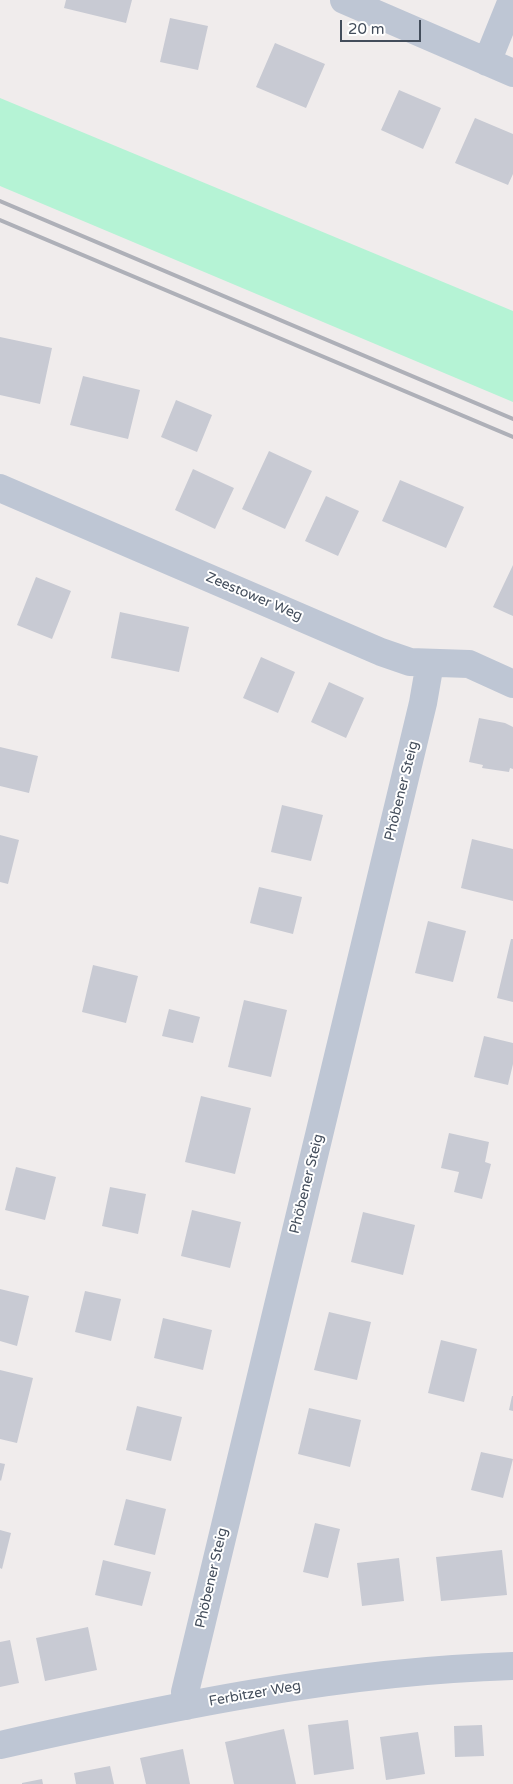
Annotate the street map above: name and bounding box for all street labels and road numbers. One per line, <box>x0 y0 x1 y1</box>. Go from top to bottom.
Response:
street label: Zeestower Weg <box>203 569 305 625</box>
street label: Phöbener Steig <box>381 739 423 843</box>
street label: Phöbener Steig <box>286 1132 328 1236</box>
street label: Phöbener Steig <box>192 1526 232 1630</box>
street label: Ferbitzer Weg <box>208 1678 302 1710</box>

